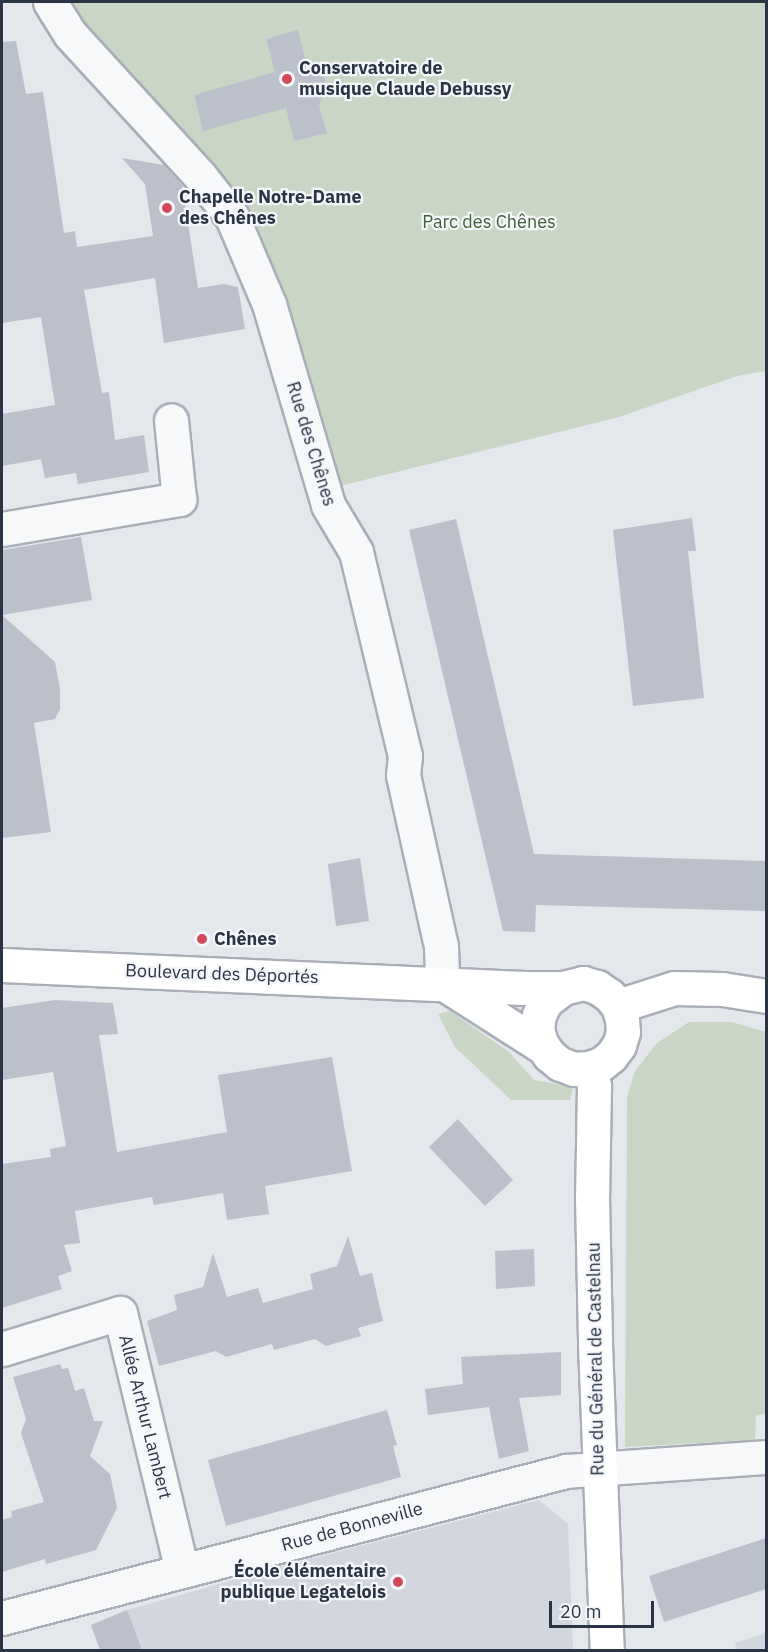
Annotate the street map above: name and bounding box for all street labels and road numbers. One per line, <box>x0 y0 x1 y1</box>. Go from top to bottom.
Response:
street label: Rue des Chênes <box>282 379 340 509</box>
street label: Boulevard des Déportés <box>125 960 319 988</box>
street label: Rue du Général de Castelnau <box>583 1242 609 1476</box>
street label: Allée Arthur Lambert <box>114 1333 176 1501</box>
street label: Rue de Bonneville <box>279 1498 425 1556</box>

